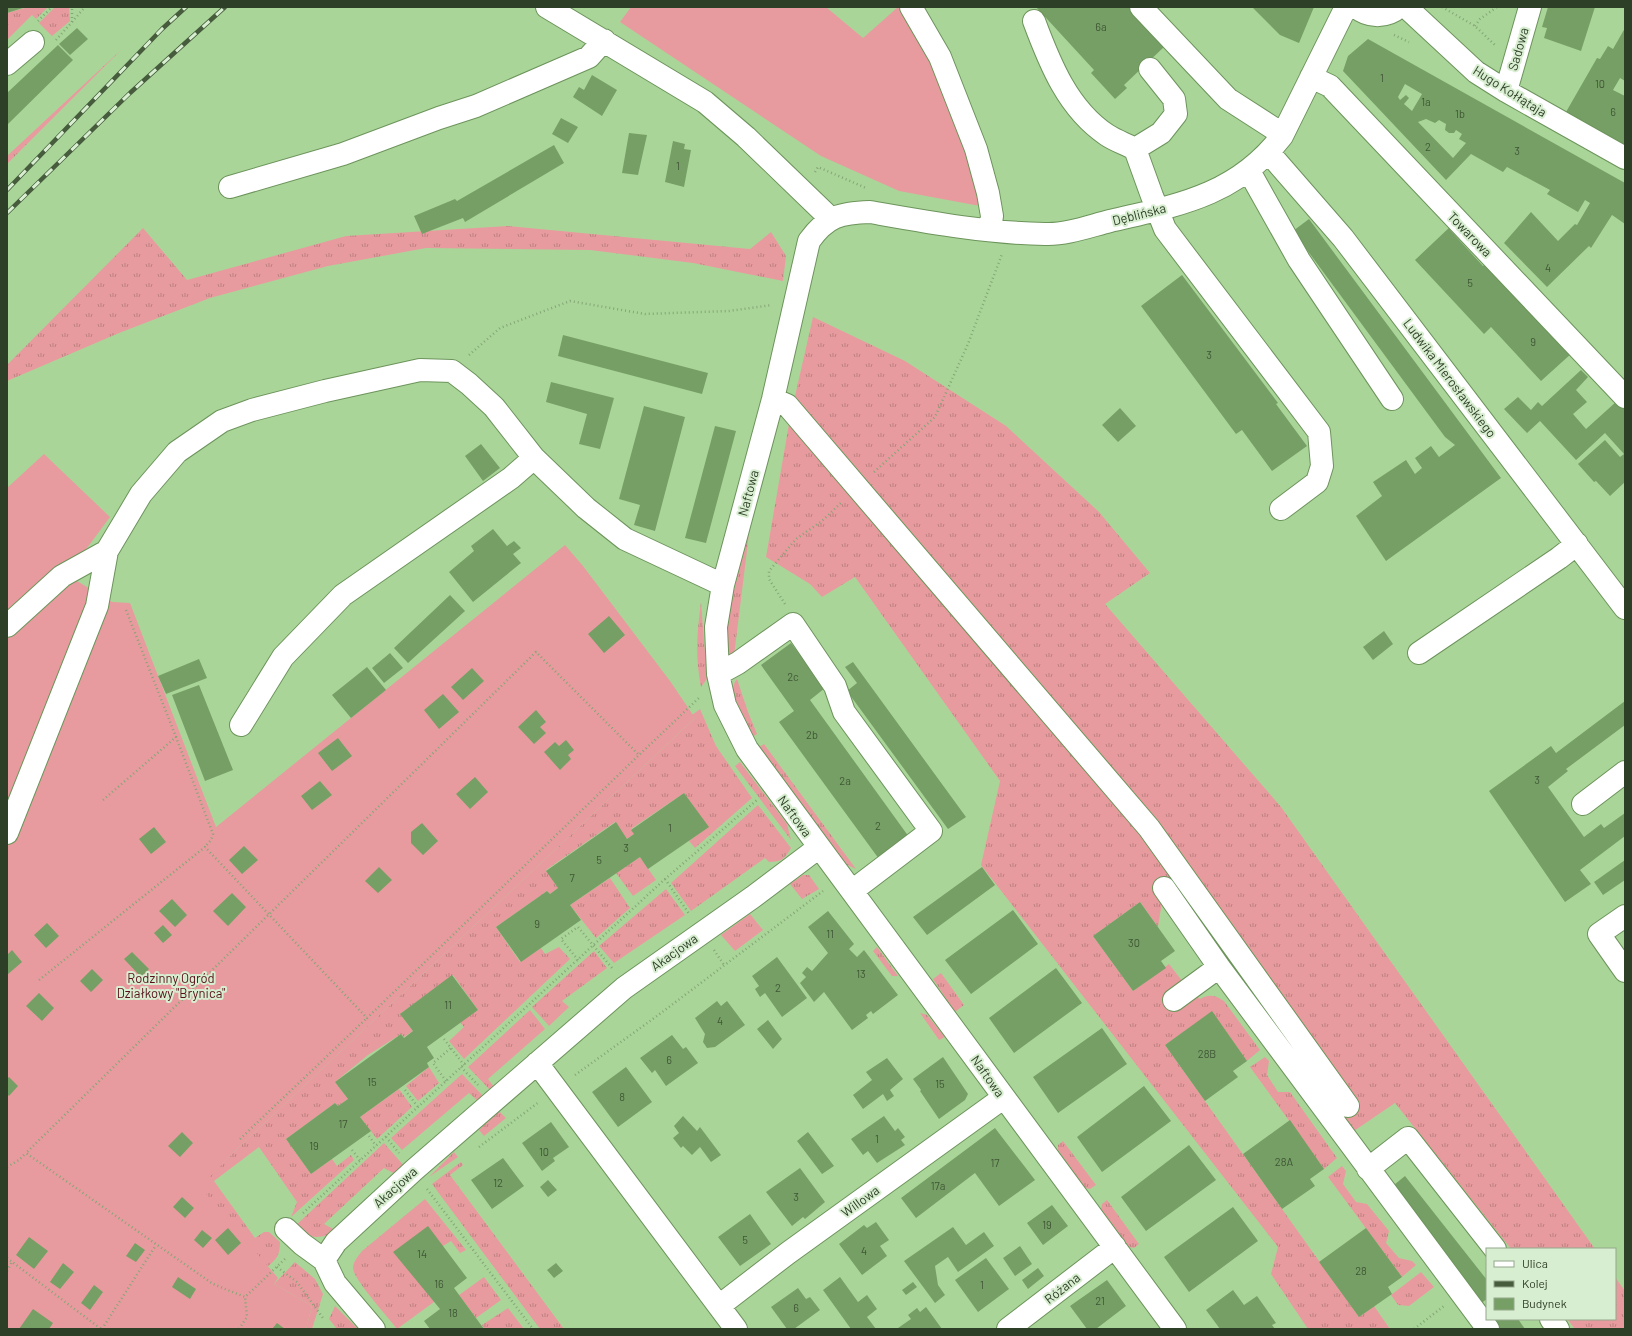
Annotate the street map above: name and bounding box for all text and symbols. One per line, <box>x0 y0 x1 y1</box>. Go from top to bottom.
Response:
house number: 6a <box>1095 20 1107 33</box>
street label: Sadowa <box>1504 26 1532 72</box>
street label: Hugo Kołłątaja <box>1470 62 1550 120</box>
house number: 1 <box>1380 71 1384 84</box>
house number: 10 <box>1595 77 1605 90</box>
house number: 1a <box>1421 95 1431 108</box>
house number: 6 <box>1610 105 1616 118</box>
house number: 1b <box>1455 107 1465 120</box>
house number: 2 <box>1425 140 1431 153</box>
house number: 3 <box>1514 144 1520 157</box>
house number: 1 <box>676 159 680 172</box>
street label: Dęblińska <box>1111 200 1167 228</box>
street label: Towarowa <box>1445 208 1495 260</box>
house number: 4 <box>1545 261 1551 274</box>
house number: 5 <box>1467 276 1473 289</box>
street label: Ludwika Mierosławskiego <box>1400 316 1500 440</box>
house number: 9 <box>1530 335 1536 348</box>
house number: 3 <box>1206 348 1212 361</box>
street label: Naftowa <box>734 468 762 518</box>
house number: 2c <box>787 670 799 683</box>
house number: 2b <box>806 728 818 741</box>
house number: 3 <box>1534 773 1540 786</box>
house number: 2a <box>839 774 851 787</box>
street label: Naftowa <box>775 792 815 840</box>
house number: 2 <box>875 819 881 832</box>
house number: 1 <box>668 821 672 834</box>
house number: 3 <box>623 841 629 854</box>
house number: 5 <box>596 853 602 866</box>
house number: 7 <box>569 871 575 884</box>
house number: 9 <box>534 917 540 930</box>
house number: 11 <box>826 927 834 940</box>
street label: Akacjowa <box>647 930 701 974</box>
house number: 30 <box>1128 936 1140 949</box>
house number: 13 <box>856 967 866 980</box>
park label: Rodzinny Ogród Działkowy "Brynica" <box>117 970 226 1001</box>
house number: 2 <box>775 981 781 994</box>
house number: 11 <box>444 998 452 1011</box>
house number: 4 <box>717 1014 723 1027</box>
house number: 28B <box>1198 1047 1216 1060</box>
street label: Naftowa <box>968 1052 1008 1100</box>
house number: 6 <box>666 1053 672 1066</box>
house number: 15 <box>367 1075 377 1088</box>
house number: 15 <box>935 1077 945 1090</box>
house number: 8 <box>619 1090 625 1103</box>
house number: 17 <box>338 1117 348 1130</box>
house number: 1 <box>875 1132 879 1145</box>
house number: 19 <box>309 1139 319 1152</box>
house number: 10 <box>539 1145 549 1158</box>
house number: 28A <box>1275 1155 1293 1168</box>
house number: 17 <box>990 1156 1000 1169</box>
street label: Akacjowa <box>370 1163 420 1211</box>
house number: 12 <box>493 1176 503 1189</box>
house number: 17a <box>931 1179 945 1192</box>
street label: Willowa <box>838 1182 882 1220</box>
house number: 3 <box>793 1190 799 1203</box>
house number: 19 <box>1042 1218 1052 1231</box>
house number: 5 <box>742 1233 748 1246</box>
house number: 4 <box>861 1244 867 1257</box>
house number: 14 <box>417 1247 427 1260</box>
legend <box>1486 1248 1616 1320</box>
text: Ulica <box>1522 1256 1548 1270</box>
house number: 28 <box>1355 1264 1367 1277</box>
street label: Różana <box>1041 1269 1083 1307</box>
text: Kolej <box>1522 1276 1548 1290</box>
house number: 16 <box>434 1277 444 1290</box>
house number: 1 <box>980 1278 984 1291</box>
house number: 21 <box>1095 1294 1105 1307</box>
text: Budynek <box>1522 1296 1567 1310</box>
house number: 6 <box>793 1301 799 1314</box>
house number: 18 <box>448 1306 458 1319</box>

